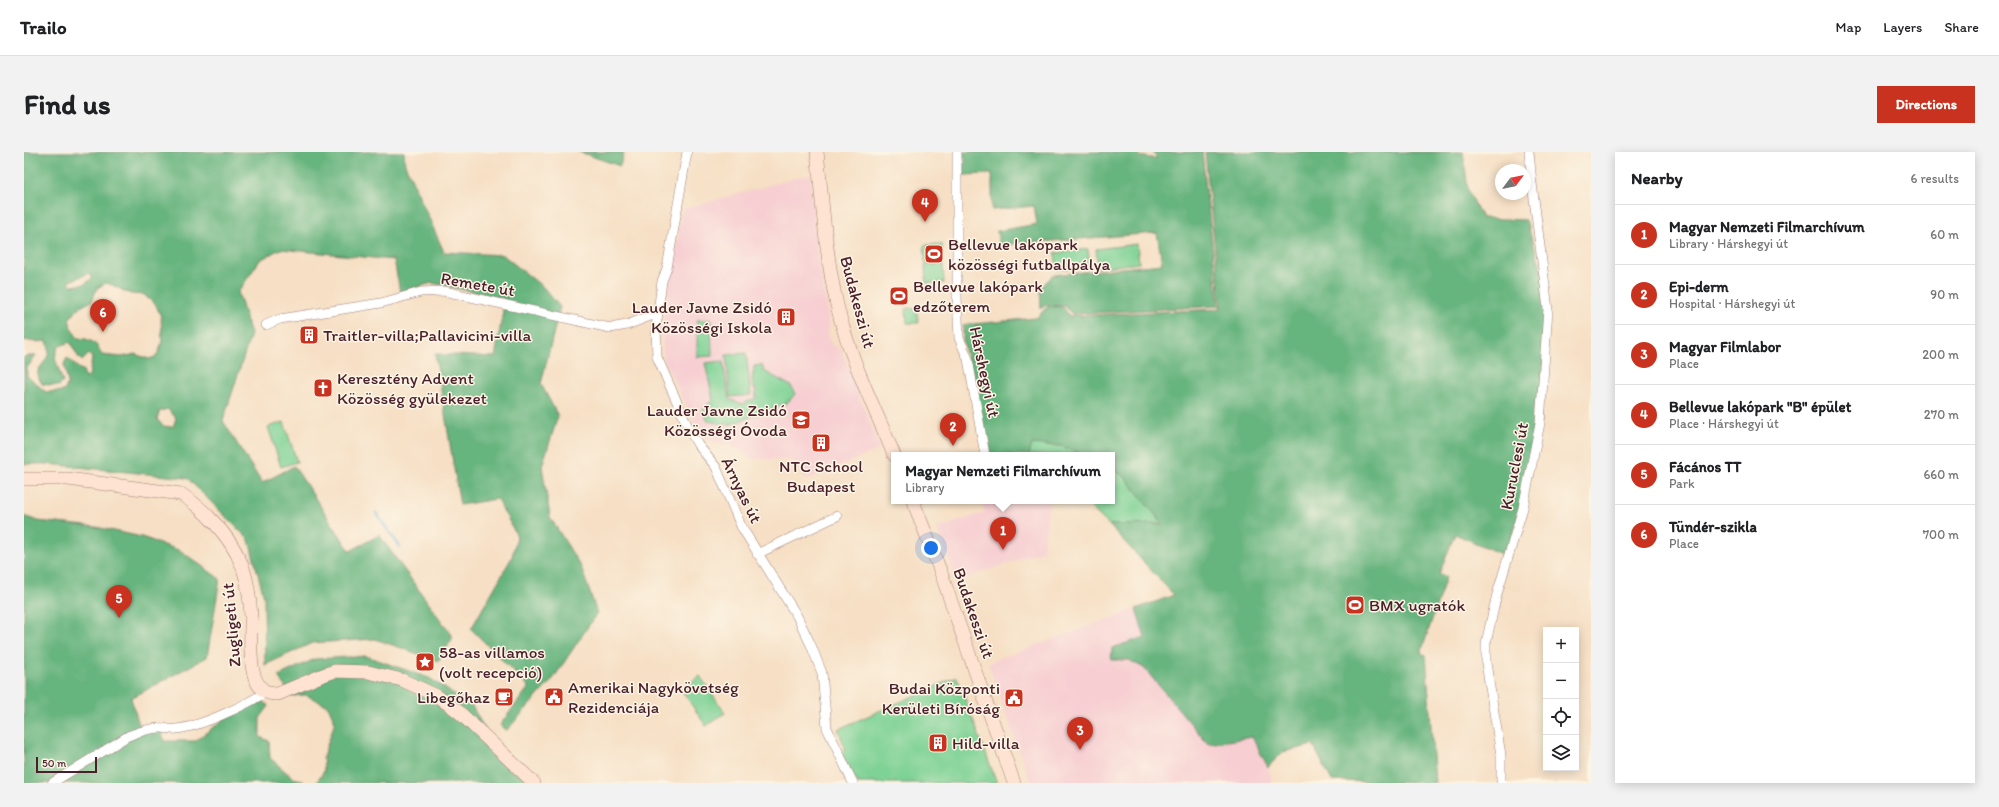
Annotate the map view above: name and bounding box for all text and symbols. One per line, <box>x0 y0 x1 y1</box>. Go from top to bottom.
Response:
text: Trailo <box>20 16 67 39</box>
text: Map <box>1836 19 1861 36</box>
text: Layers <box>1883 19 1922 36</box>
text: Share <box>1944 19 1979 36</box>
button: Directions <box>1877 86 1975 123</box>
text: Find us <box>24 87 111 121</box>
north arrow <box>1495 164 1531 200</box>
text: Nearby <box>1631 168 1683 188</box>
text: 6 results <box>1911 171 1959 186</box>
pin: 4 <box>912 189 938 222</box>
text: Magyar Nemzeti Filmarchívum <box>1669 218 1865 236</box>
text: 1 <box>1641 227 1647 242</box>
text: 60 m <box>1930 227 1959 242</box>
place label: Bellevue lakópark közösségi futballpálya <box>948 234 1110 274</box>
text: Library · Hárshegyi út <box>1669 236 1788 251</box>
sports icon: Bellevue lakópark közösségi futballpálya <box>923 243 945 265</box>
street label: Budakeszi út <box>836 254 880 351</box>
street label: Remete út <box>439 268 517 300</box>
place label: Bellevue lakópark edzőterem <box>913 276 1043 316</box>
text: Epi-derm <box>1669 278 1729 296</box>
sports icon: Bellevue lakópark edzőterem <box>888 285 910 307</box>
text: 2 <box>1641 287 1647 302</box>
text: 90 m <box>1930 287 1959 302</box>
text: Hospital · Hárshegyi út <box>1669 296 1795 311</box>
place label: Lauder Javne Zsidó Közösségi Iskola <box>632 297 772 337</box>
pin: 6 <box>90 299 116 332</box>
building icon: Lauder Javne Zsidó Közösségi Iskola <box>775 306 797 328</box>
building icon: Traitler-villa;Pallavicini-villa <box>298 324 320 346</box>
place label: Traitler-villa;Pallavicini-villa <box>323 325 532 345</box>
street label: Hárshegyi út <box>966 325 1004 419</box>
text: Magyar Filmlabor <box>1669 338 1781 356</box>
text: 3 <box>1640 347 1648 362</box>
text: 200 m <box>1922 347 1959 362</box>
text: Place <box>1669 356 1699 371</box>
place label: Keresztény Advent Közösség gyülekezet <box>337 368 487 408</box>
church icon: Keresztény Advent Közösség gyülekezet <box>312 377 334 399</box>
text: Bellevue lakópark "B" épület <box>1669 398 1851 416</box>
place label: Lauder Javne Zsidó Közösségi Óvoda <box>647 400 787 440</box>
text: 4 <box>1640 407 1648 422</box>
text: 270 m <box>1924 407 1959 422</box>
school or university icon: Lauder Javne Zsidó Közösségi Óvoda <box>790 409 812 431</box>
pin: 2 <box>940 413 966 446</box>
text: Place · Hárshegyi út <box>1669 416 1779 431</box>
street label: Kuruclesi út <box>1496 420 1532 511</box>
building icon: NTC School Budapest <box>810 432 832 454</box>
popup <box>891 452 1115 504</box>
street label: Árnyas út <box>718 454 767 527</box>
place label: NTC School Budapest <box>779 456 863 496</box>
text: Fácános TT <box>1669 458 1741 476</box>
text: Magyar Nemzeti Filmarchívum <box>905 462 1101 480</box>
text: 5 <box>1641 467 1647 482</box>
text: 660 m <box>1923 467 1959 482</box>
text: Park <box>1669 476 1695 491</box>
text: Library <box>905 480 944 495</box>
pin: 1 <box>990 517 1016 550</box>
text: Tündér-szikla <box>1669 518 1757 536</box>
text: 6 <box>1641 527 1647 542</box>
text: 700 m <box>1923 527 1959 542</box>
text: Place <box>1669 536 1699 551</box>
your location <box>921 538 941 558</box>
street label: Budakeszi út <box>949 565 999 662</box>
street label: Zugligeti út <box>217 582 245 668</box>
pin: 5 <box>106 585 132 618</box>
sports icon: BMX ugratók <box>1344 594 1366 616</box>
place label: BMX ugratók <box>1369 595 1465 615</box>
map controls <box>1543 627 1579 771</box>
button: + <box>1543 627 1579 663</box>
place label: 58-as villamos (volt recepció) <box>439 642 545 682</box>
place icon: 58-as villamos (volt recepció) <box>414 651 436 673</box>
button: − <box>1543 663 1579 699</box>
place label: Amerikai Nagykövetség Rezidenciája <box>568 677 739 717</box>
place label: Budai Központi Kerületi Bíróság <box>882 678 1000 718</box>
cafe icon: Libegőhaz <box>493 686 515 708</box>
public building icon: Amerikai Nagykövetség Rezidenciája <box>543 686 565 708</box>
place label: Libegőhaz <box>417 687 490 707</box>
public building icon: Budai Központi Kerületi Bíróság <box>1003 687 1025 709</box>
button: locate <box>1543 699 1579 735</box>
pin: 3 <box>1067 717 1093 750</box>
building icon: Hild-villa <box>927 732 949 754</box>
place label: Hild-villa <box>952 733 1020 753</box>
button: layers <box>1543 735 1579 771</box>
scale bar <box>36 755 97 774</box>
text: 50 m <box>42 757 66 770</box>

